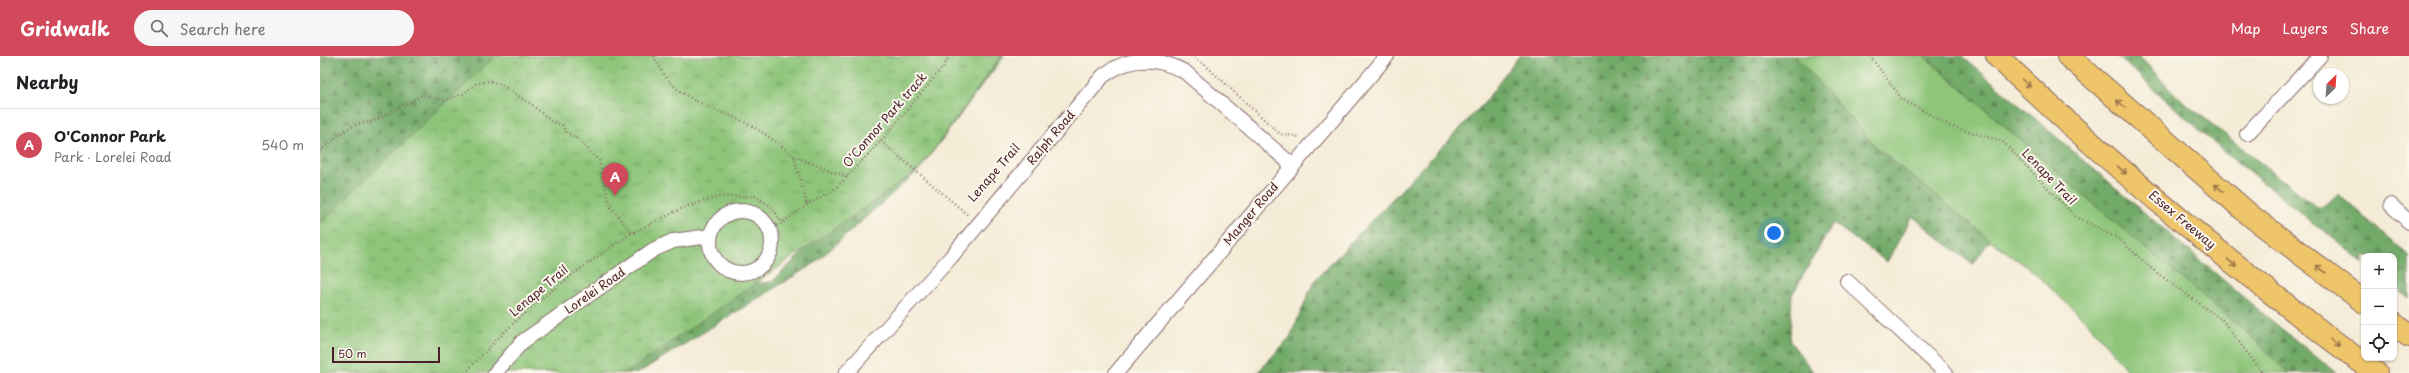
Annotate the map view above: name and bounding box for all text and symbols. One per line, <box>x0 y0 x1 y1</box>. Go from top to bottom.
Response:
search box <box>134 10 414 46</box>
text: Gridwalk <box>20 14 110 42</box>
icon: search <box>148 17 170 39</box>
text: Search here <box>180 17 265 40</box>
text: Map <box>2231 18 2261 39</box>
text: Layers <box>2283 18 2328 39</box>
text: Share <box>2350 18 2389 39</box>
street label: O'Connor Park track <box>838 68 931 171</box>
north arrow <box>2313 68 2349 104</box>
text: Nearby <box>16 69 78 95</box>
one-way arrow <box>2021 78 2031 87</box>
one-way arrow <box>2115 99 2126 108</box>
street label: Ralph Road <box>1022 106 1079 169</box>
text: O'Connor Park <box>54 124 166 147</box>
text: A <box>24 135 34 154</box>
text: 540 m <box>261 135 304 154</box>
street label: Lenape Trail <box>963 139 1024 205</box>
street label: Lenape Trail <box>2018 144 2081 208</box>
text: Park · Lorelei Road <box>54 147 171 166</box>
pin: A <box>602 163 628 196</box>
one-way arrow <box>2117 165 2128 174</box>
street label: Manger Road <box>1218 178 1282 249</box>
one-way arrow <box>2214 184 2225 193</box>
street label: Essex Freeway <box>2145 186 2220 253</box>
your location <box>1764 223 1784 243</box>
map controls <box>2361 253 2397 361</box>
button: + <box>2361 253 2397 289</box>
one-way arrow <box>2227 258 2238 267</box>
street label: Lenape Trail <box>505 260 572 320</box>
street label: Lorelei Road <box>560 262 629 318</box>
one-way arrow <box>2316 265 2327 274</box>
button: − <box>2361 289 2397 325</box>
button: locate <box>2361 325 2397 361</box>
one-way arrow <box>2329 338 2340 347</box>
scale bar <box>332 345 440 364</box>
text: 50 m <box>338 345 367 362</box>

